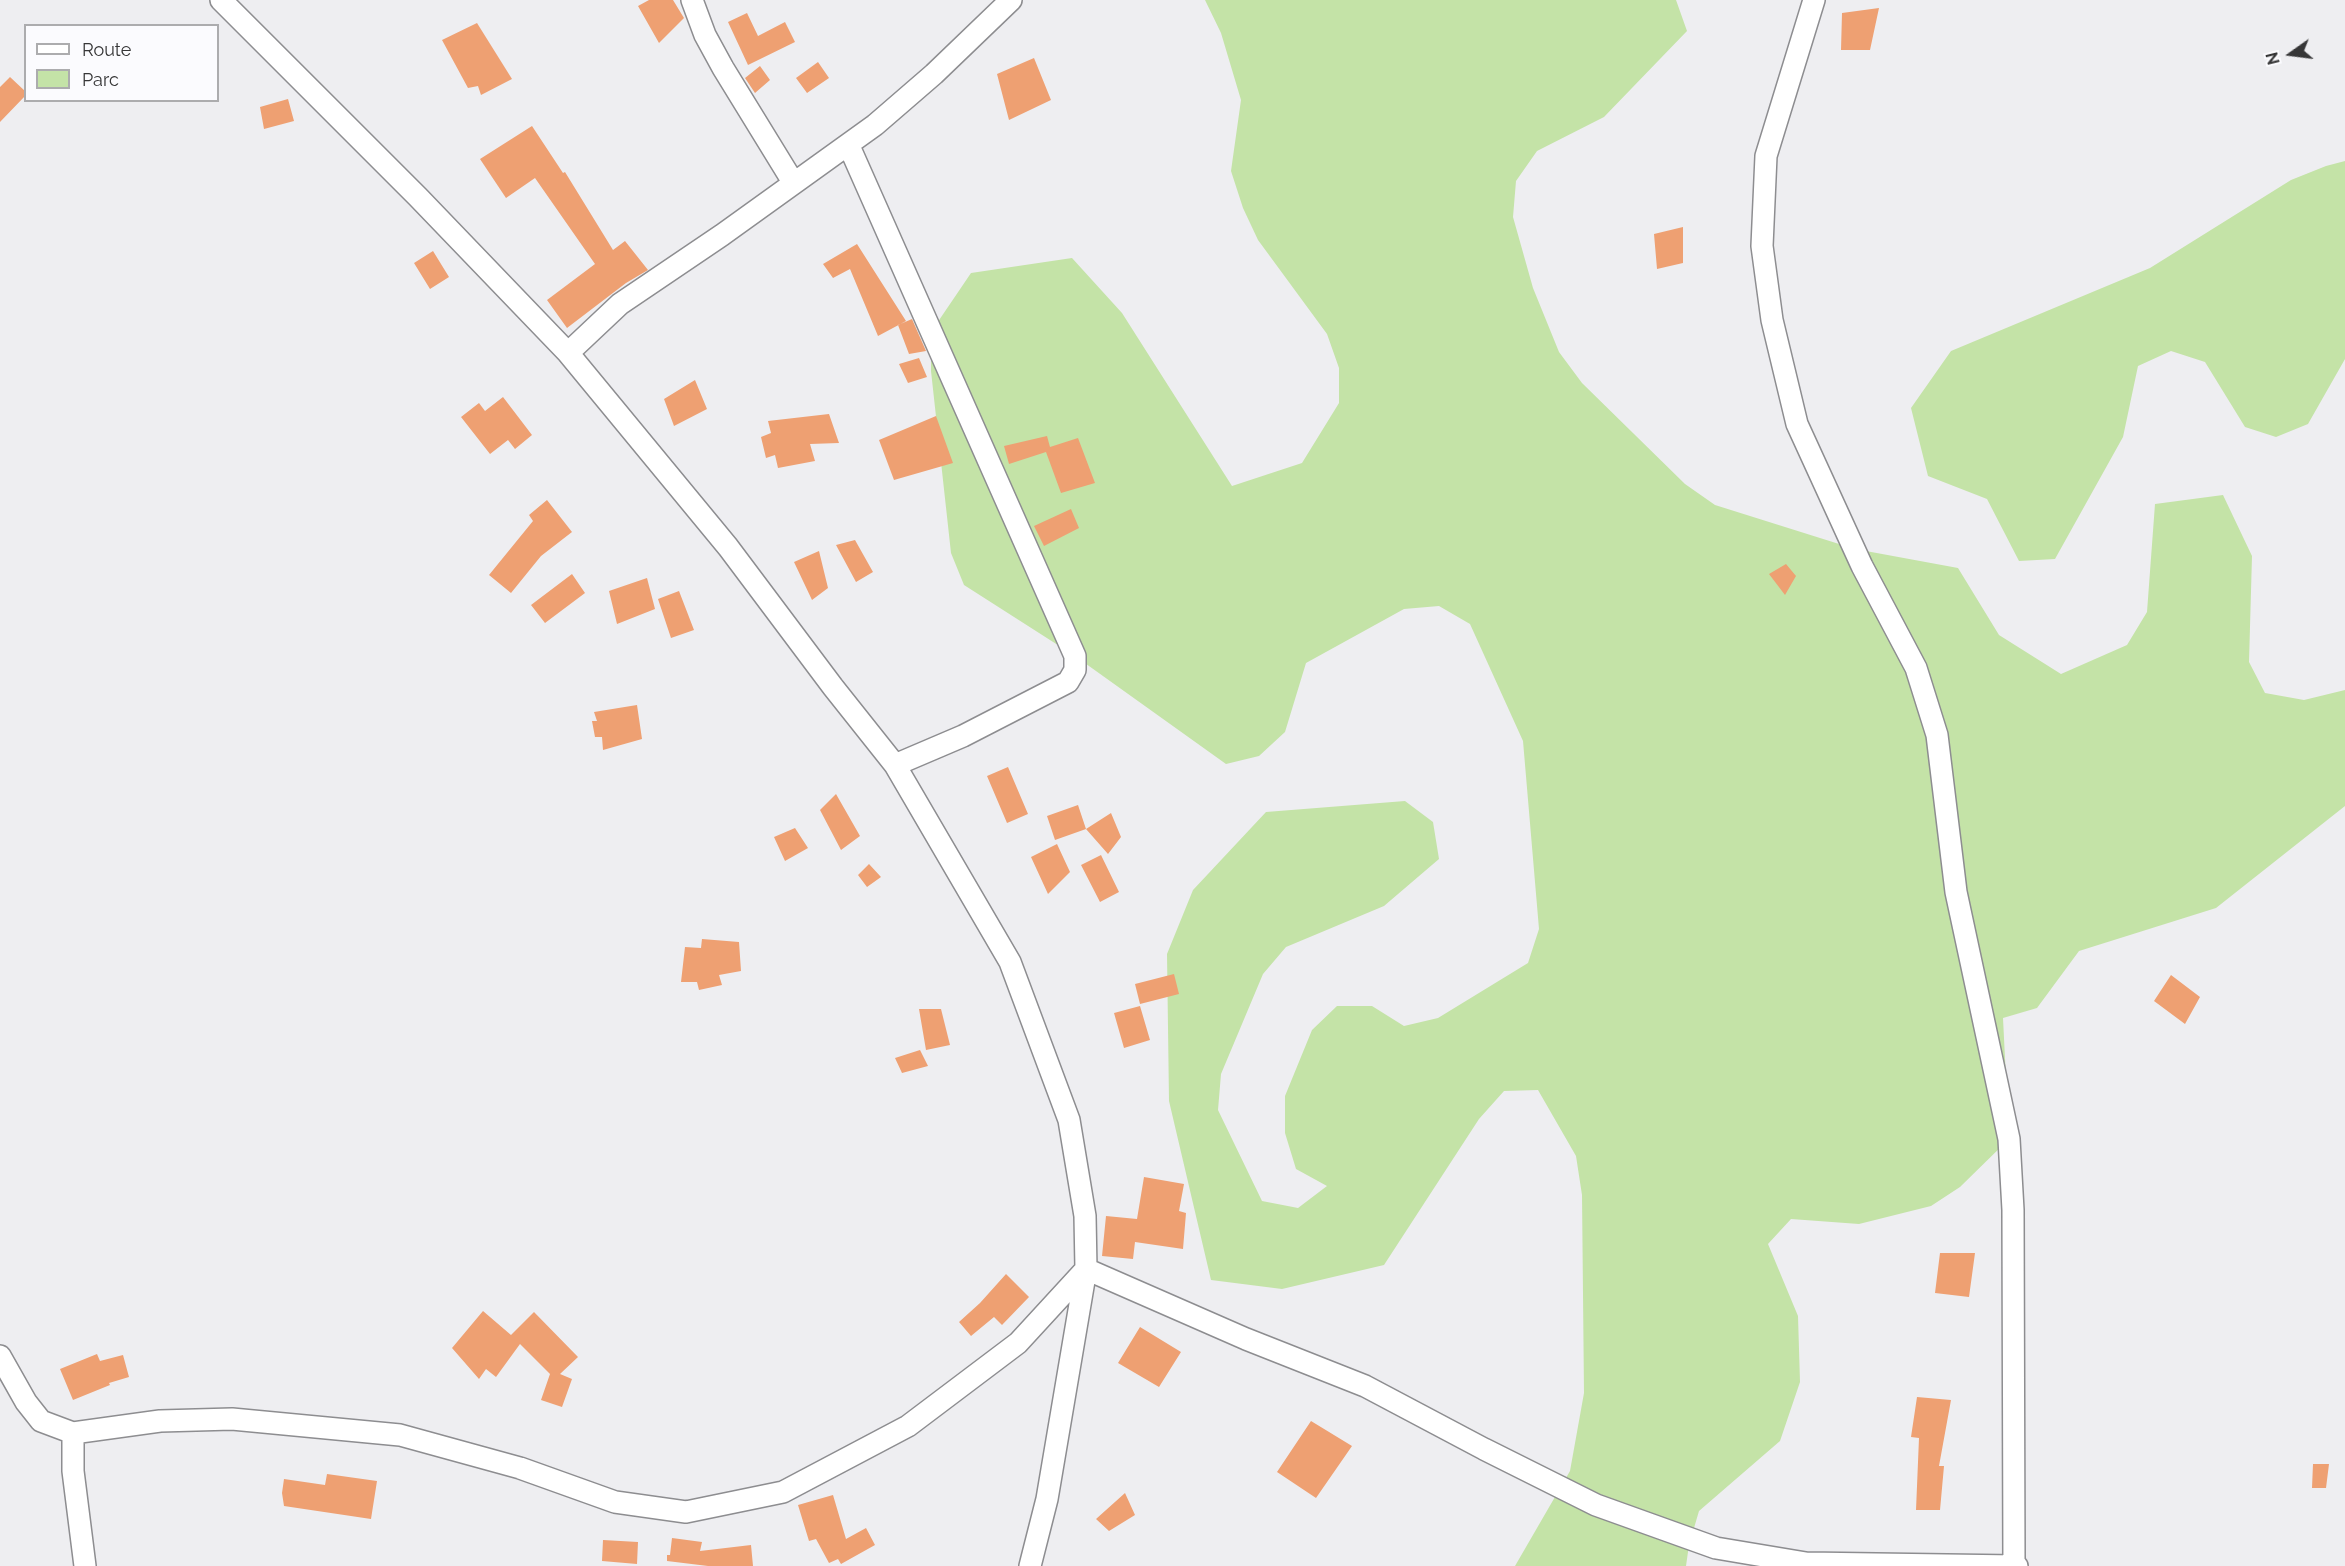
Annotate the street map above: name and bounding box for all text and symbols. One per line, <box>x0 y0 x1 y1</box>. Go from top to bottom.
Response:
legend <box>24 24 219 102</box>
north arrow <box>2261 24 2321 84</box>
text: Route <box>82 39 131 60</box>
text: N <box>2262 50 2284 67</box>
text: Parc <box>82 69 119 90</box>

